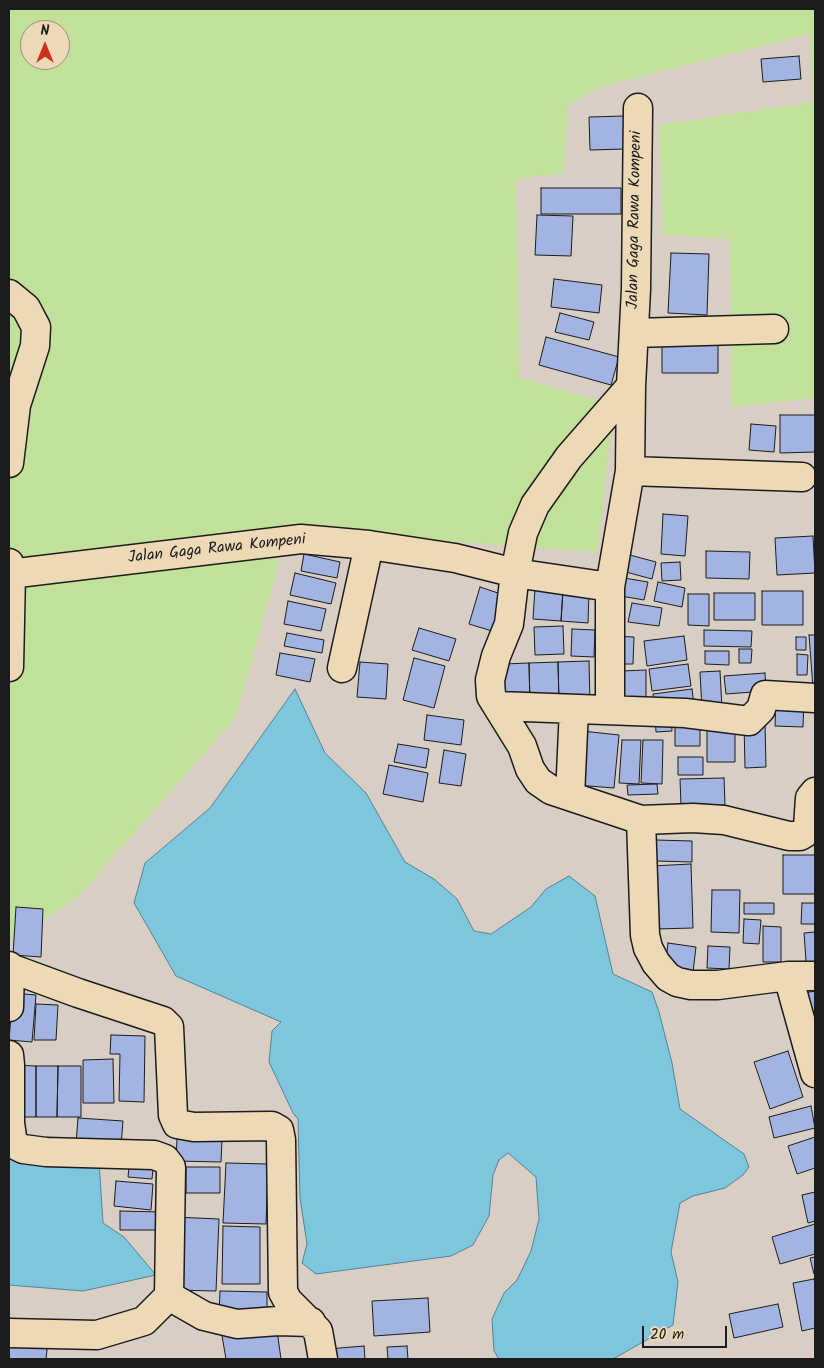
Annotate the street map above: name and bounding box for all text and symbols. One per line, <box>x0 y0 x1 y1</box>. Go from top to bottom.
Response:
north arrow <box>20 20 70 70</box>
text: N <box>41 20 49 42</box>
street label: Jalan Gaga Rawa Kompeni <box>625 131 647 309</box>
street label: Jalan Gaga Rawa Kompeni <box>127 531 307 569</box>
scale bar <box>644 1316 729 1348</box>
text: 20 m <box>650 1323 684 1347</box>

